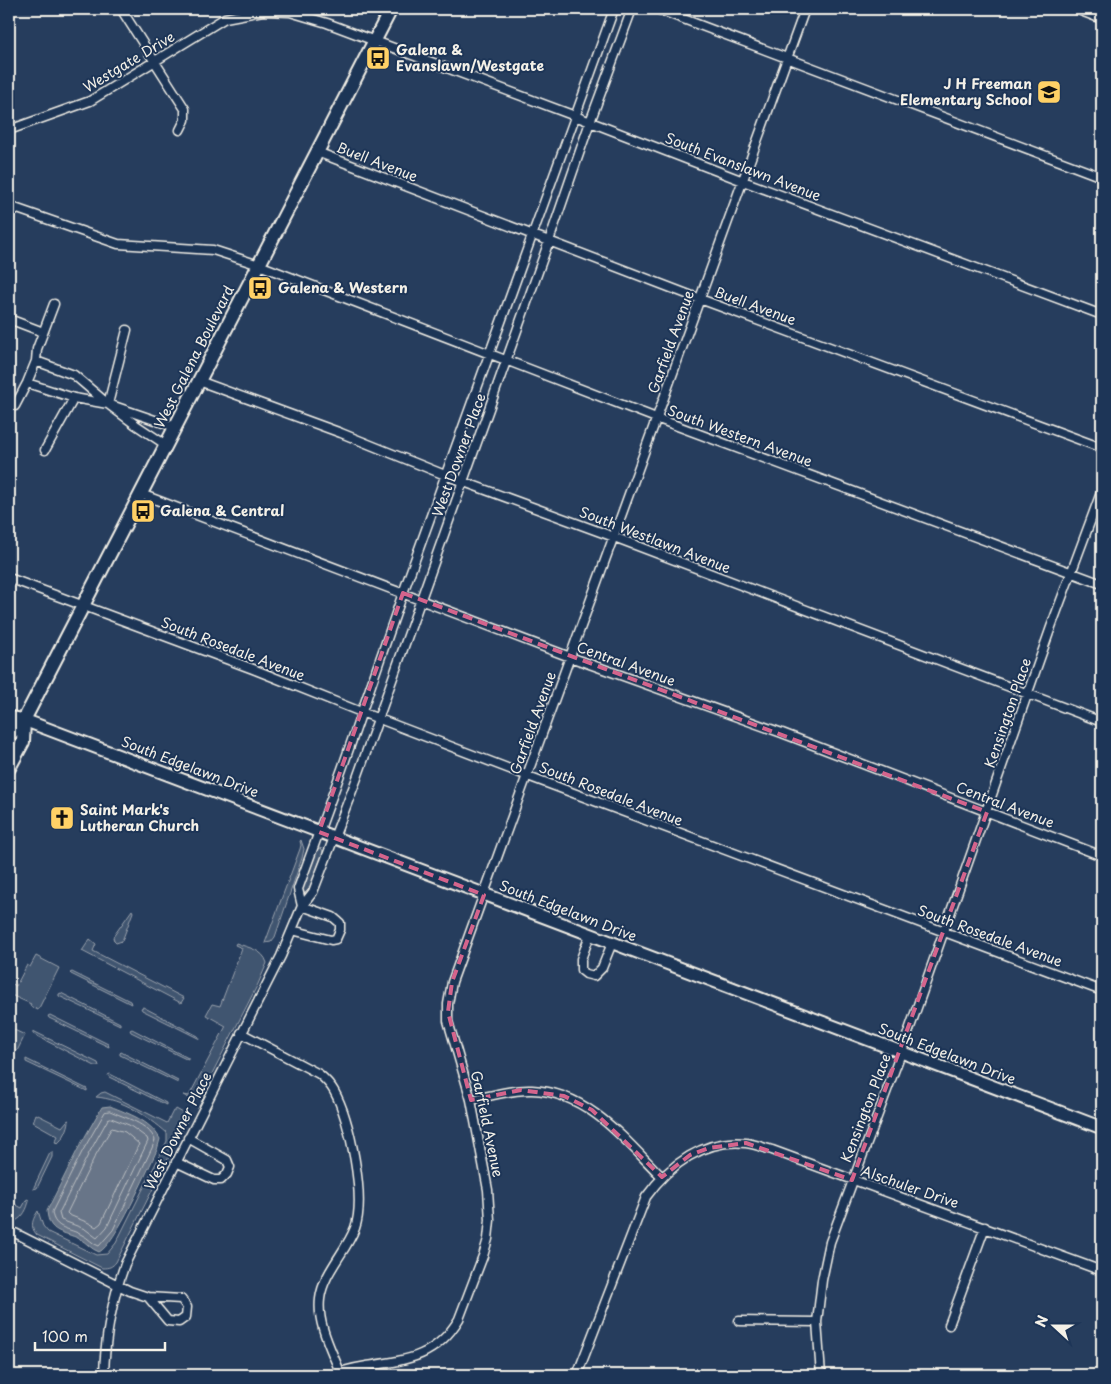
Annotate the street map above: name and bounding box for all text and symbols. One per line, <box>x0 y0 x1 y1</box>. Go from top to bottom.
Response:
street label: Westgate Drive <box>79 26 179 97</box>
place label: Galena & Evanslawn/Westgate <box>396 39 544 76</box>
bus stop icon: Galena & Evanslawn/Westgate <box>365 45 391 71</box>
place label: J H Freeman Elementary School <box>900 73 1032 110</box>
school or university icon: J H Freeman Elementary School <box>1036 79 1062 105</box>
street label: South Evanslawn Avenue <box>662 127 824 206</box>
street label: Buell Avenue <box>333 136 421 187</box>
bus stop icon: Galena & Western <box>247 275 273 301</box>
place label: Galena & Western <box>278 277 408 298</box>
street label: West Galena Boulevard <box>148 281 239 432</box>
street label: Buell Avenue <box>711 281 799 330</box>
street label: Garfield Avenue <box>642 287 699 396</box>
street label: West Downer Place <box>426 390 491 520</box>
street label: South Western Avenue <box>665 400 816 472</box>
bus stop icon: Galena & Central <box>130 498 156 524</box>
place label: Galena & Central <box>160 500 284 521</box>
street label: South Westlawn Avenue <box>577 501 734 578</box>
street label: South Rosedale Avenue <box>158 611 309 686</box>
street label: Central Avenue <box>574 636 678 691</box>
street label: Kensington Place <box>979 655 1036 771</box>
street label: Garfield Avenue <box>504 668 561 777</box>
street label: South Edgelawn Drive <box>118 731 262 802</box>
street label: South Rosedale Avenue <box>536 756 687 831</box>
street label: Central Avenue <box>953 776 1057 833</box>
place label: Saint Mark's Lutheran Church <box>80 799 199 836</box>
church icon: Saint Mark's Lutheran Church <box>49 805 75 831</box>
street label: South Edgelawn Drive <box>496 875 640 946</box>
street label: South Rosedale Avenue <box>915 900 1066 972</box>
street label: South Edgelawn Drive <box>875 1018 1019 1089</box>
street label: Kensington Place <box>835 1050 896 1165</box>
street label: West Downer Place <box>139 1068 216 1194</box>
street label: Garfield Avenue <box>466 1069 509 1179</box>
street label: Alschuler Drive <box>858 1160 962 1213</box>
north arrow <box>1028 1302 1078 1352</box>
text: N <box>1030 1312 1053 1330</box>
scale bar <box>35 1319 165 1351</box>
text: 100 m <box>42 1324 88 1347</box>

